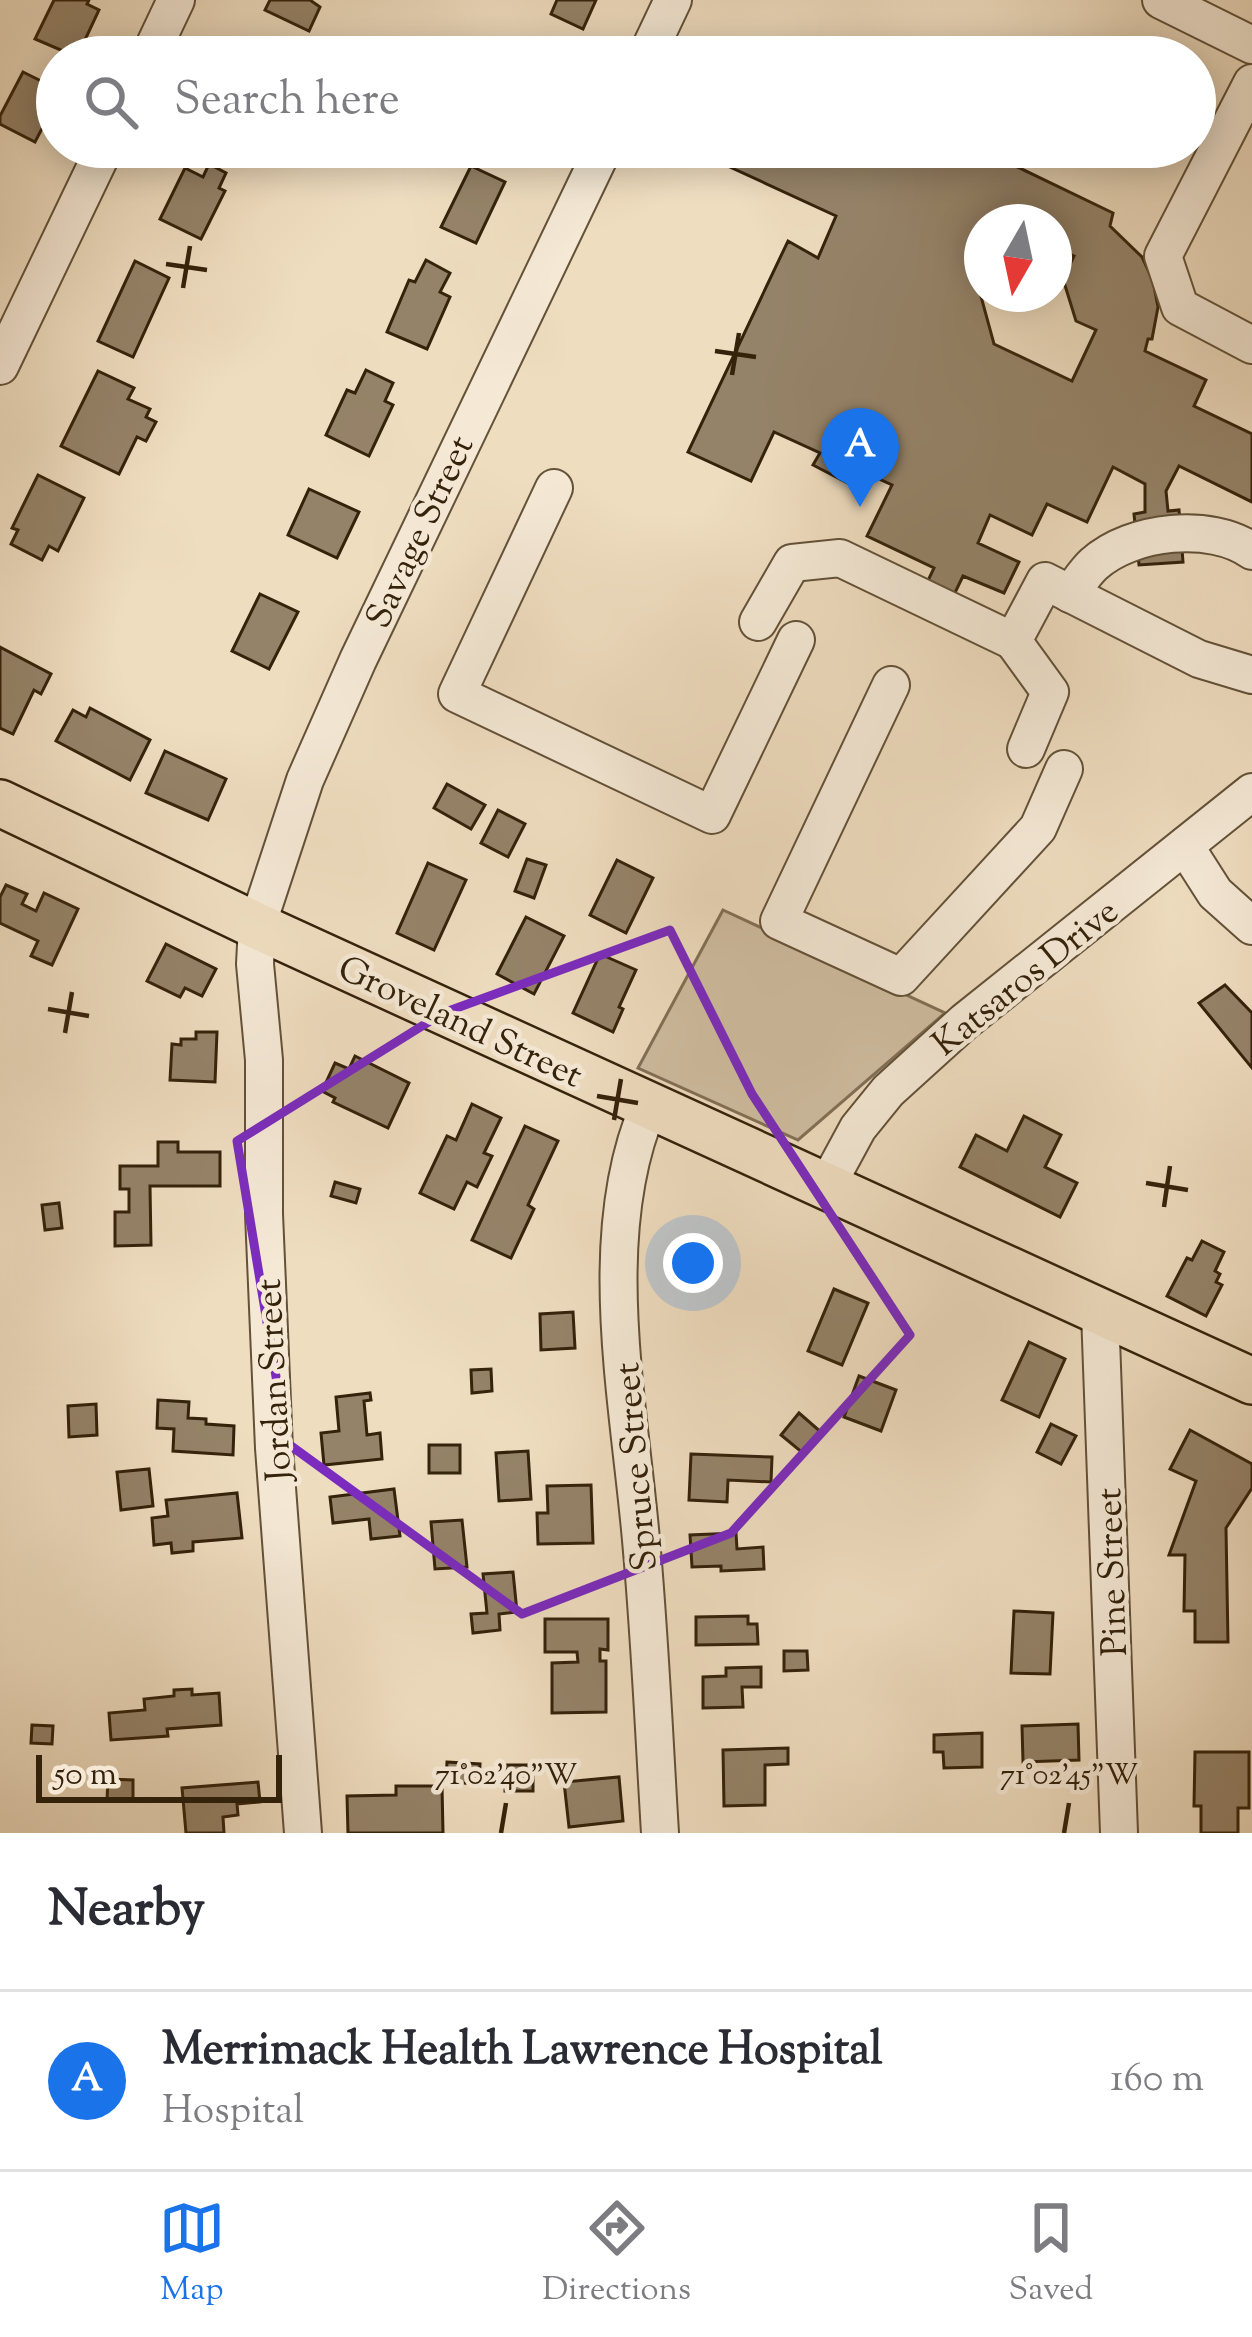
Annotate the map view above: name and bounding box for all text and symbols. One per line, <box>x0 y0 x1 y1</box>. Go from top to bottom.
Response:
search box <box>36 36 1216 168</box>
icon: search <box>78 69 144 135</box>
text: Search here <box>174 70 400 135</box>
north arrow <box>964 204 1072 312</box>
pin: A <box>821 408 899 507</box>
street label: Savage Street <box>354 428 489 638</box>
street label: Katsaros Drive <box>922 888 1131 1071</box>
street label: Groveland Street <box>328 944 590 1103</box>
your location <box>663 1233 723 1293</box>
street label: Jordan Street <box>245 1277 307 1484</box>
street label: Spruce Street <box>603 1360 673 1573</box>
street label: Pine Street <box>1085 1487 1143 1657</box>
scale bar <box>36 1749 282 1802</box>
text: 50 m <box>54 1752 117 1800</box>
text: 71°02'40"W <box>435 1755 577 1798</box>
text: 71°02'45"W <box>1000 1755 1138 1798</box>
text: Nearby <box>48 1875 205 1948</box>
text: Merrimack Health Lawrence Hospital <box>162 2020 882 2085</box>
text: A <box>71 2053 103 2109</box>
text: 160 m <box>1110 2053 1204 2109</box>
text: Hospital <box>162 2085 304 2141</box>
tab: Map <box>159 2195 225 2315</box>
tab: Directions <box>542 2195 691 2315</box>
tab: Saved <box>1009 2195 1093 2315</box>

